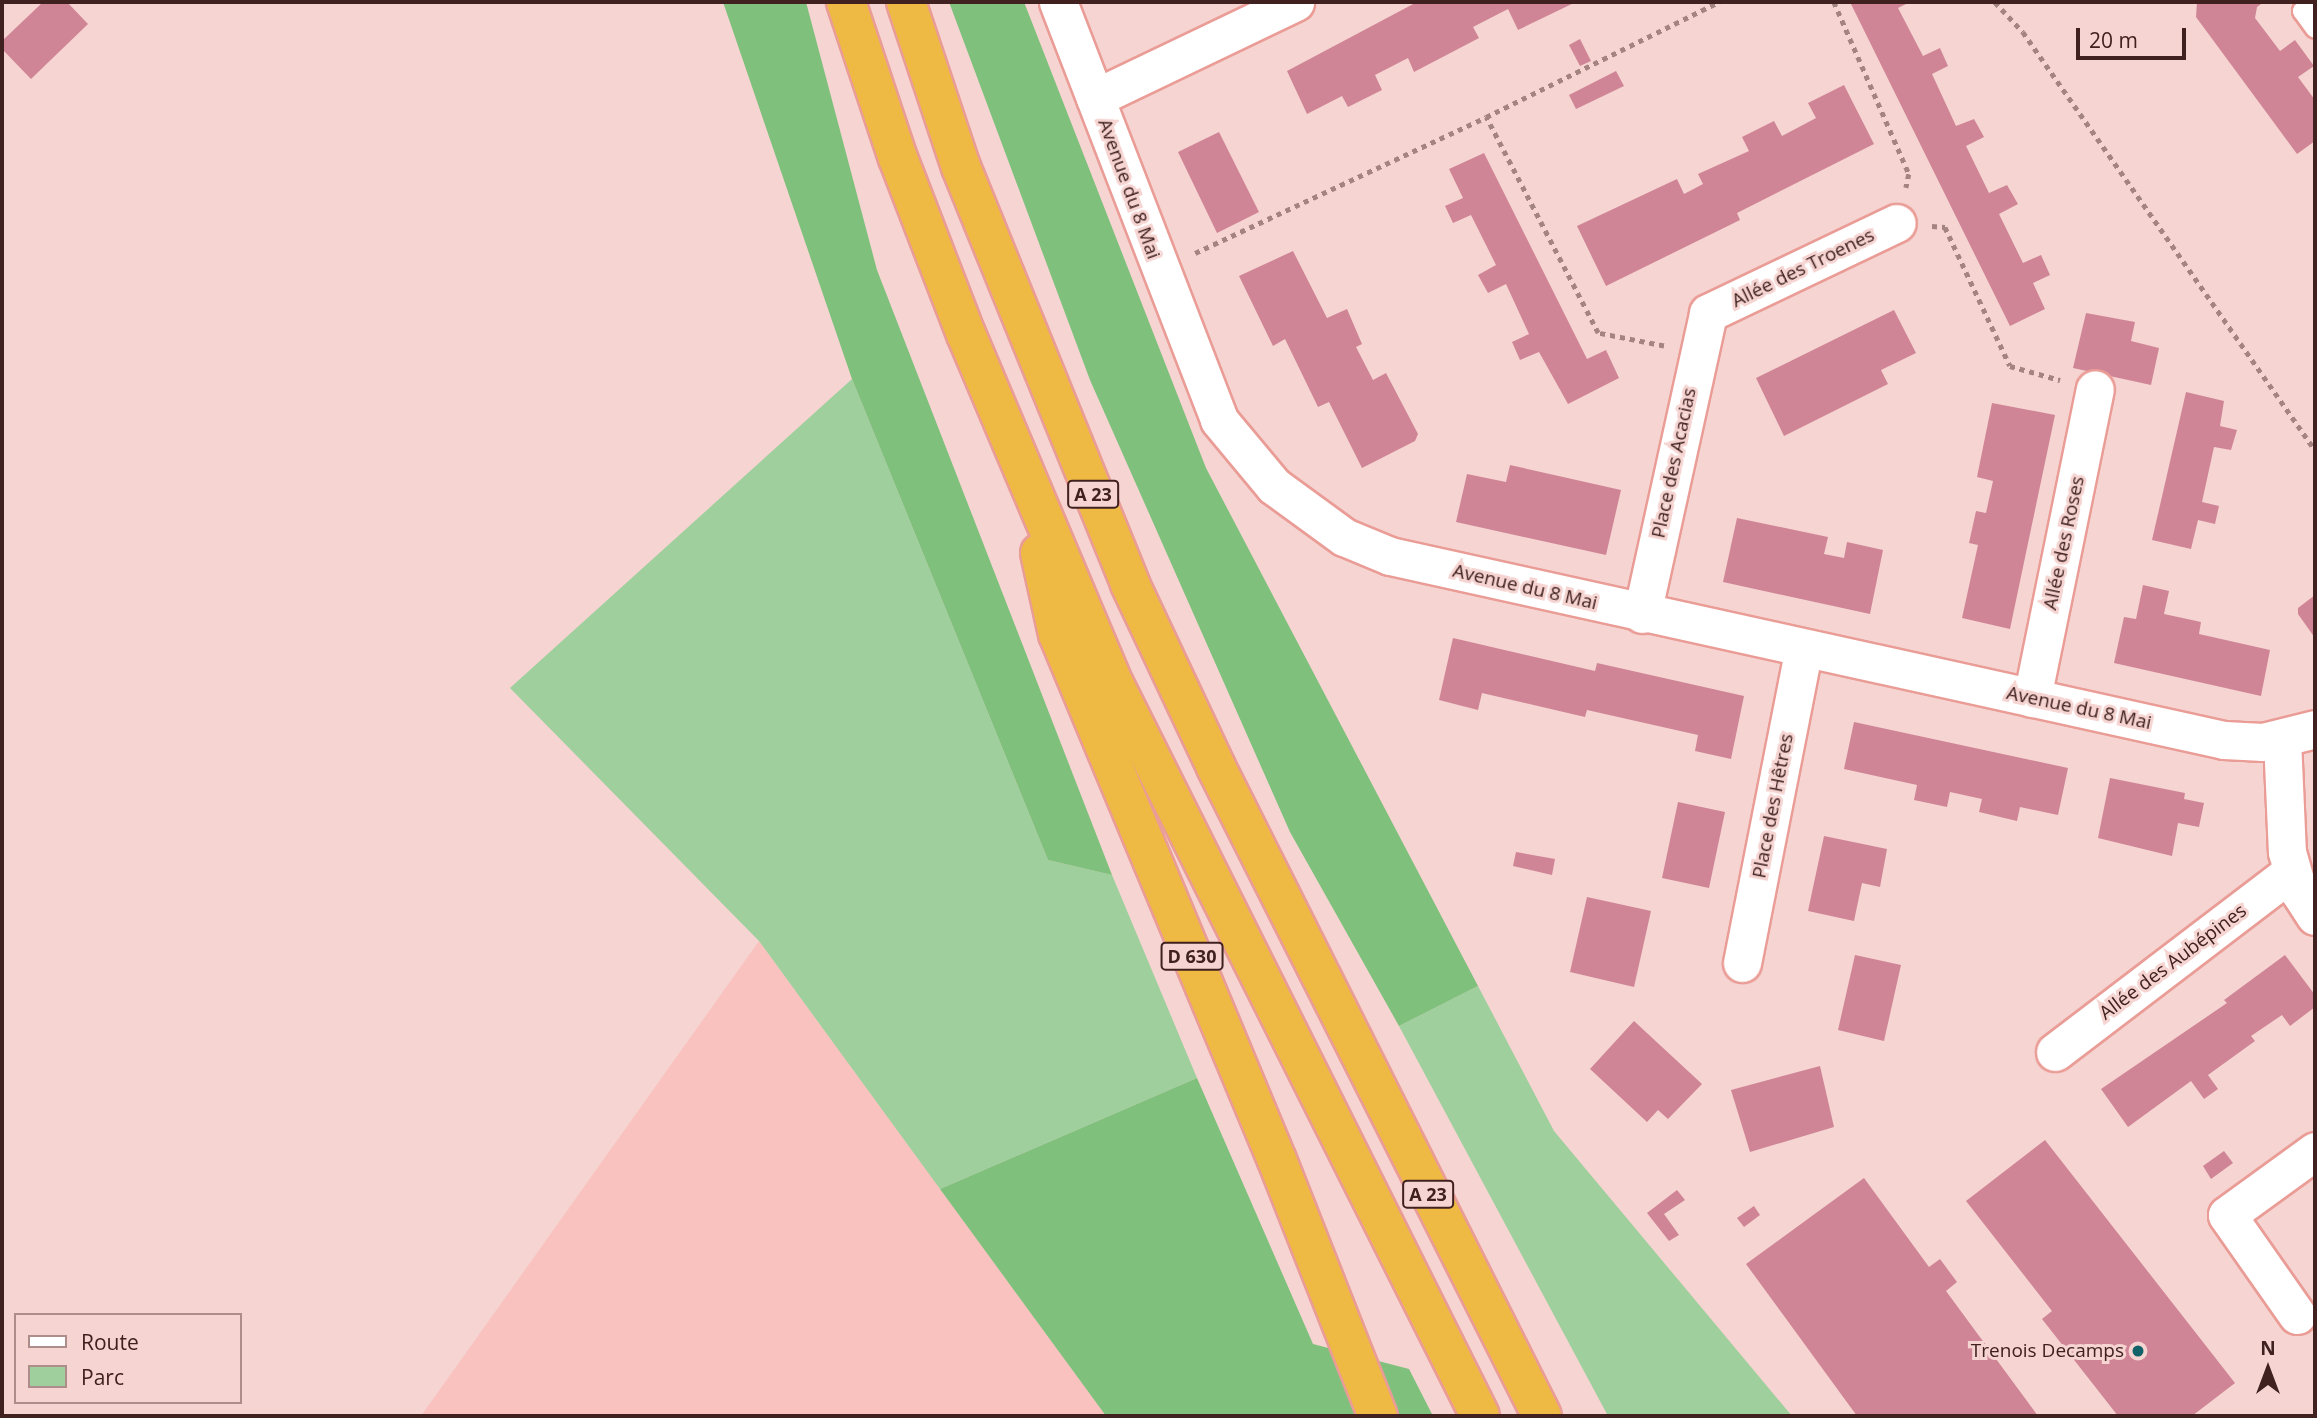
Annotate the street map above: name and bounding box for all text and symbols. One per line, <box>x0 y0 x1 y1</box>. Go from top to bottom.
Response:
scale bar <box>2079 14 2189 58</box>
text: 20 m <box>2089 26 2138 54</box>
street label: Avenue du 8 Mai <box>1093 116 1165 262</box>
street label: Allée des Troenes <box>1728 224 1878 312</box>
street label: Place des Acacias <box>1647 386 1701 540</box>
street label: Allée des Roses <box>2039 474 2089 612</box>
road number: A 23 <box>1067 480 1119 508</box>
street label: Avenue du 8 Mai <box>1451 559 1599 615</box>
street label: Avenue du 8 Mai <box>2004 682 2154 734</box>
street label: Place des Hêtres <box>1748 732 1798 880</box>
street label: Allée des Aubépines <box>2095 899 2251 1025</box>
road number: D 630 <box>1160 942 1224 971</box>
road number: A 23 <box>1402 1180 1454 1209</box>
legend <box>14 1313 242 1404</box>
text: Route <box>81 1328 139 1356</box>
north arrow <box>2233 1334 2303 1404</box>
text: N <box>2260 1335 2276 1361</box>
place label: Trenois Decamps <box>1971 1340 2124 1362</box>
marker: Trenois Decamps <box>2130 1343 2146 1359</box>
text: Parc <box>81 1363 124 1391</box>

